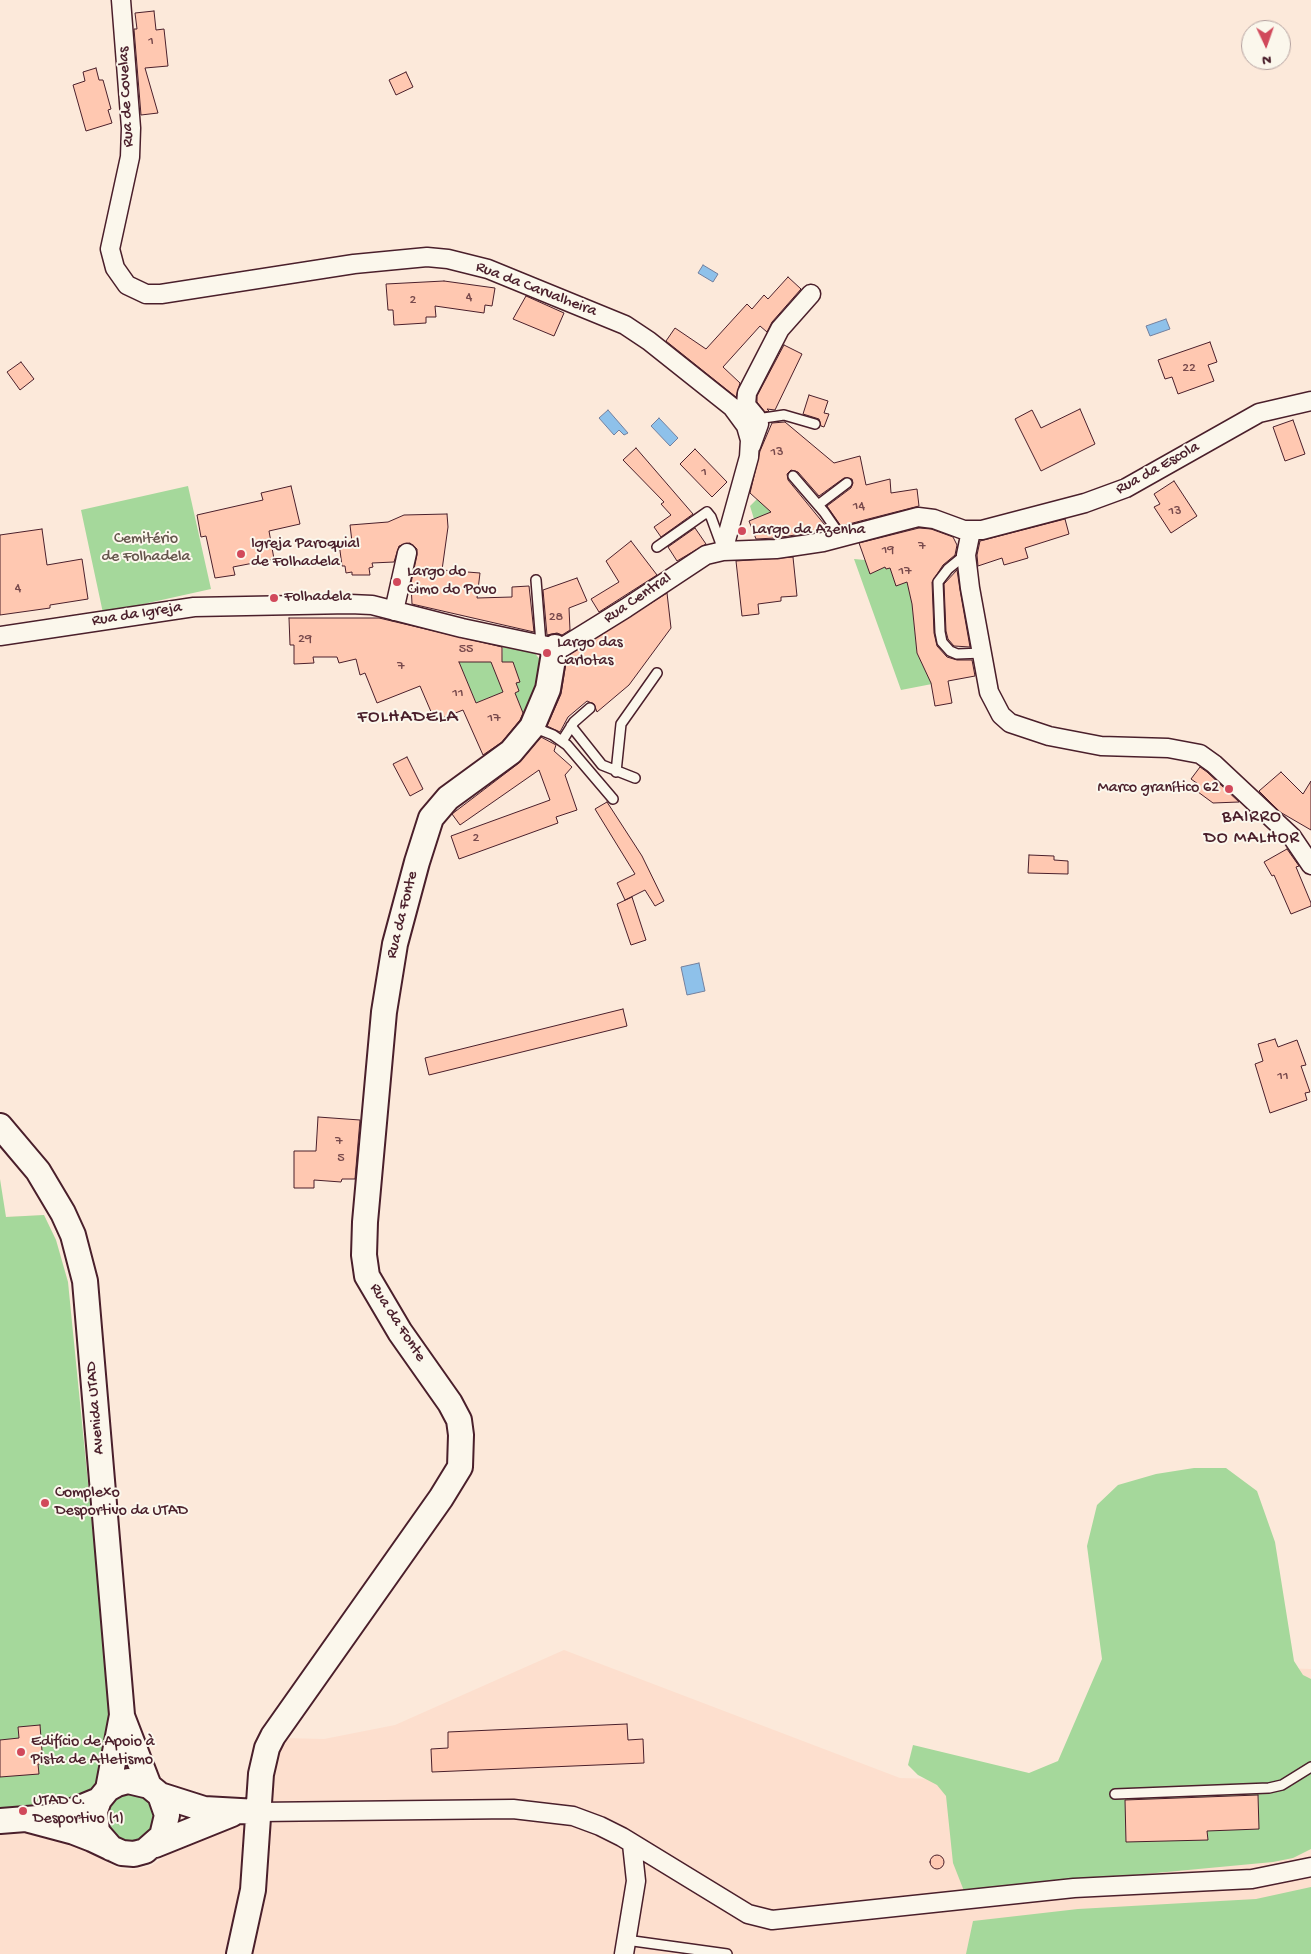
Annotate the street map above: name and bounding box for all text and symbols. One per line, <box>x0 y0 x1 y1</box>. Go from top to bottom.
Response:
north arrow <box>1241 20 1291 70</box>
house number: 1 <box>148 34 154 50</box>
street label: Rua de Covelas <box>115 46 139 148</box>
text: N <box>1262 51 1272 68</box>
street label: Rua da Carvalheira <box>473 258 599 322</box>
house number: 4 <box>466 290 472 306</box>
house number: 2 <box>410 293 416 309</box>
house number: 22 <box>1182 361 1196 377</box>
street label: Rua da Escola <box>1113 438 1203 500</box>
house number: 13 <box>771 445 783 461</box>
house number: 1 <box>701 465 707 481</box>
house number: 14 <box>853 499 865 515</box>
house number: 13 <box>1169 504 1181 520</box>
place label: Largo da Azenha <box>752 521 865 541</box>
marker: Largo da Azenha <box>736 525 748 537</box>
park label: Cemitério de Folhadela <box>102 530 190 568</box>
place label: Igreja Paroquial de Folhadela <box>251 535 360 573</box>
house number: 7 <box>918 539 926 555</box>
house number: 19 <box>882 543 894 559</box>
marker: Igreja Paroquial de Folhadela <box>235 548 247 560</box>
place label: Largo do Cimo do Povo <box>407 563 497 601</box>
house number: 17 <box>899 564 911 580</box>
street label: Rua Central <box>600 569 676 629</box>
marker: Largo do Cimo do Povo <box>391 576 403 588</box>
house number: 4 <box>15 581 21 597</box>
place label: Folhadela <box>284 588 352 608</box>
marker: Folhadela <box>268 592 280 604</box>
street label: Rua da Igreja <box>91 598 183 632</box>
house number: 28 <box>549 610 563 626</box>
house number: 29 <box>298 632 312 648</box>
place label: Largo das Carlotas <box>557 634 623 672</box>
house number: 55 <box>459 642 473 658</box>
marker: Largo das Carlotas <box>541 647 553 659</box>
house number: 7 <box>397 659 405 675</box>
house number: 11 <box>452 686 464 702</box>
district label: FOLHADELA <box>356 707 460 729</box>
house number: 17 <box>488 711 500 727</box>
place label: Marco granítico 62 <box>1098 779 1219 799</box>
marker: Marco granítico 62 <box>1223 783 1235 795</box>
district label: BAIRRO DO MALHOR <box>1203 807 1301 850</box>
house number: 2 <box>473 831 479 847</box>
street label: Rua da Fonte <box>383 869 423 961</box>
house number: 11 <box>1277 1069 1289 1085</box>
house number: 7 <box>335 1134 343 1150</box>
house number: 5 <box>337 1151 345 1167</box>
street label: Rua da Fonte <box>365 1280 429 1366</box>
street label: Avenida UTAD <box>82 1361 110 1455</box>
place label: Complexo Desportivo da UTAD <box>55 1484 188 1522</box>
marker: Complexo Desportivo da UTAD <box>39 1497 51 1509</box>
place label: Edifício de Apoio à Pista de Atletismo <box>31 1733 155 1771</box>
marker: Edifício de Apoio à Pista de Atletismo <box>15 1746 27 1758</box>
place label: UTAD C. Desportivo (1) <box>33 1792 124 1830</box>
marker: UTAD C. Desportivo (1) <box>17 1805 29 1817</box>

